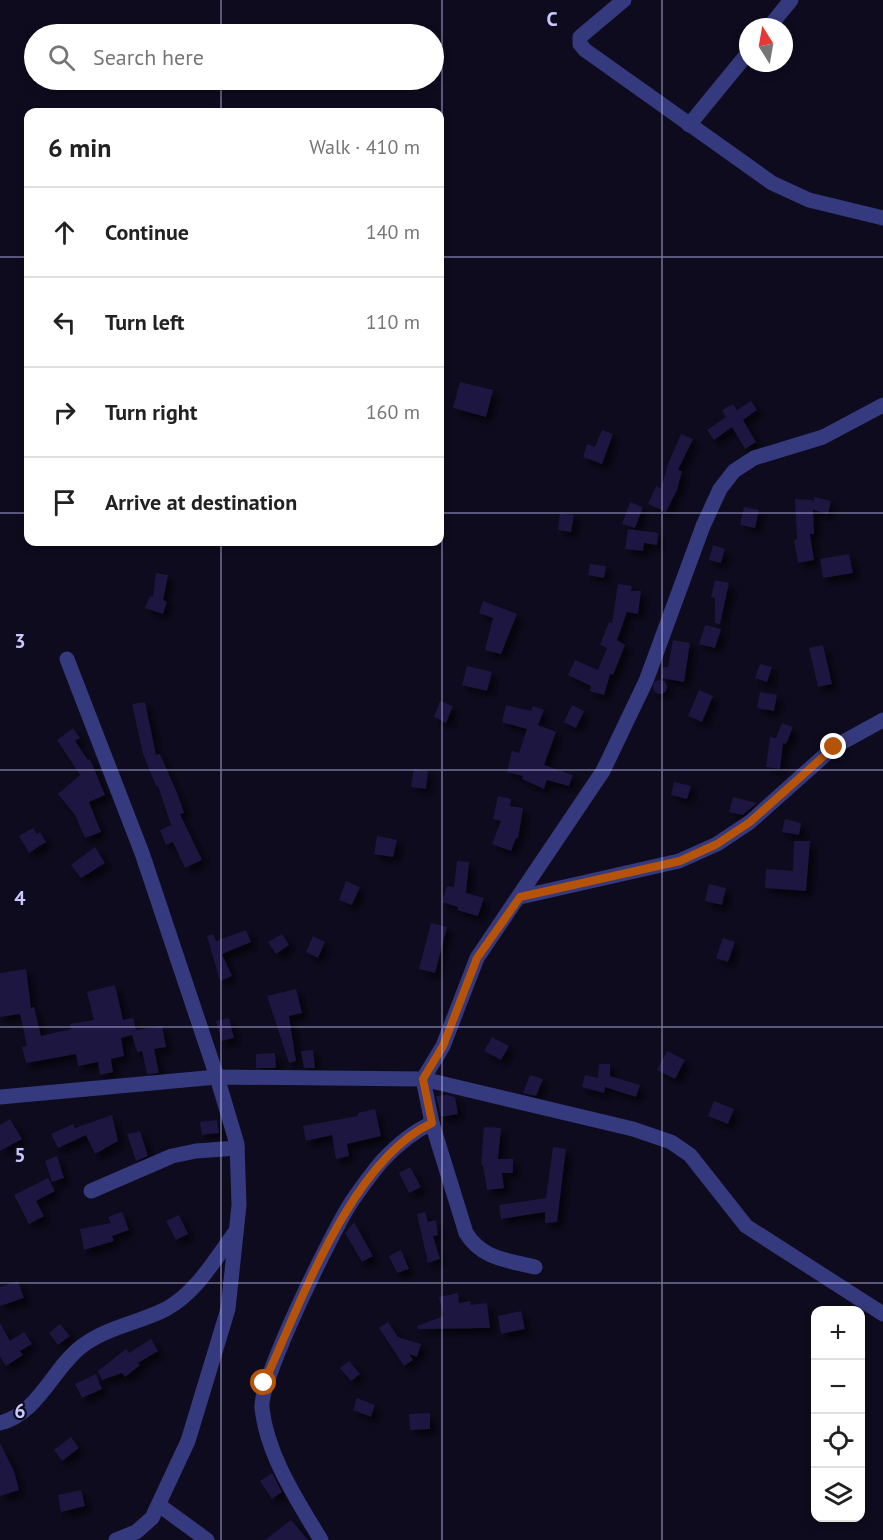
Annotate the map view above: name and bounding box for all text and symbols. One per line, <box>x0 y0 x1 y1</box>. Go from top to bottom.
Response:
text: C <box>546 6 558 32</box>
north arrow <box>739 18 793 72</box>
search box <box>24 24 444 90</box>
icon: search <box>45 41 78 74</box>
text: Search here <box>93 43 204 71</box>
text: 6 min <box>48 131 111 164</box>
text: Walk · 410 m <box>309 134 420 160</box>
icon: ahead <box>48 216 81 249</box>
text: Continue <box>105 218 189 246</box>
text: 140 m <box>366 219 420 245</box>
icon: left <box>48 306 81 339</box>
text: Turn left <box>105 308 185 336</box>
text: 110 m <box>366 309 420 335</box>
icon: right <box>48 396 81 429</box>
text: Turn right <box>105 398 197 426</box>
text: 160 m <box>366 399 420 425</box>
icon: arrive <box>48 486 81 519</box>
text: Arrive at destination <box>105 488 297 516</box>
text: 3 <box>14 628 26 654</box>
route end <box>820 733 846 759</box>
text: 4 <box>14 885 26 911</box>
text: 5 <box>14 1142 26 1168</box>
map controls <box>811 1306 865 1522</box>
button: + <box>811 1306 865 1360</box>
button: − <box>811 1360 865 1414</box>
route start <box>250 1369 276 1395</box>
text: 6 <box>14 1398 26 1424</box>
button: locate <box>811 1414 865 1468</box>
button: layers <box>811 1468 865 1522</box>

